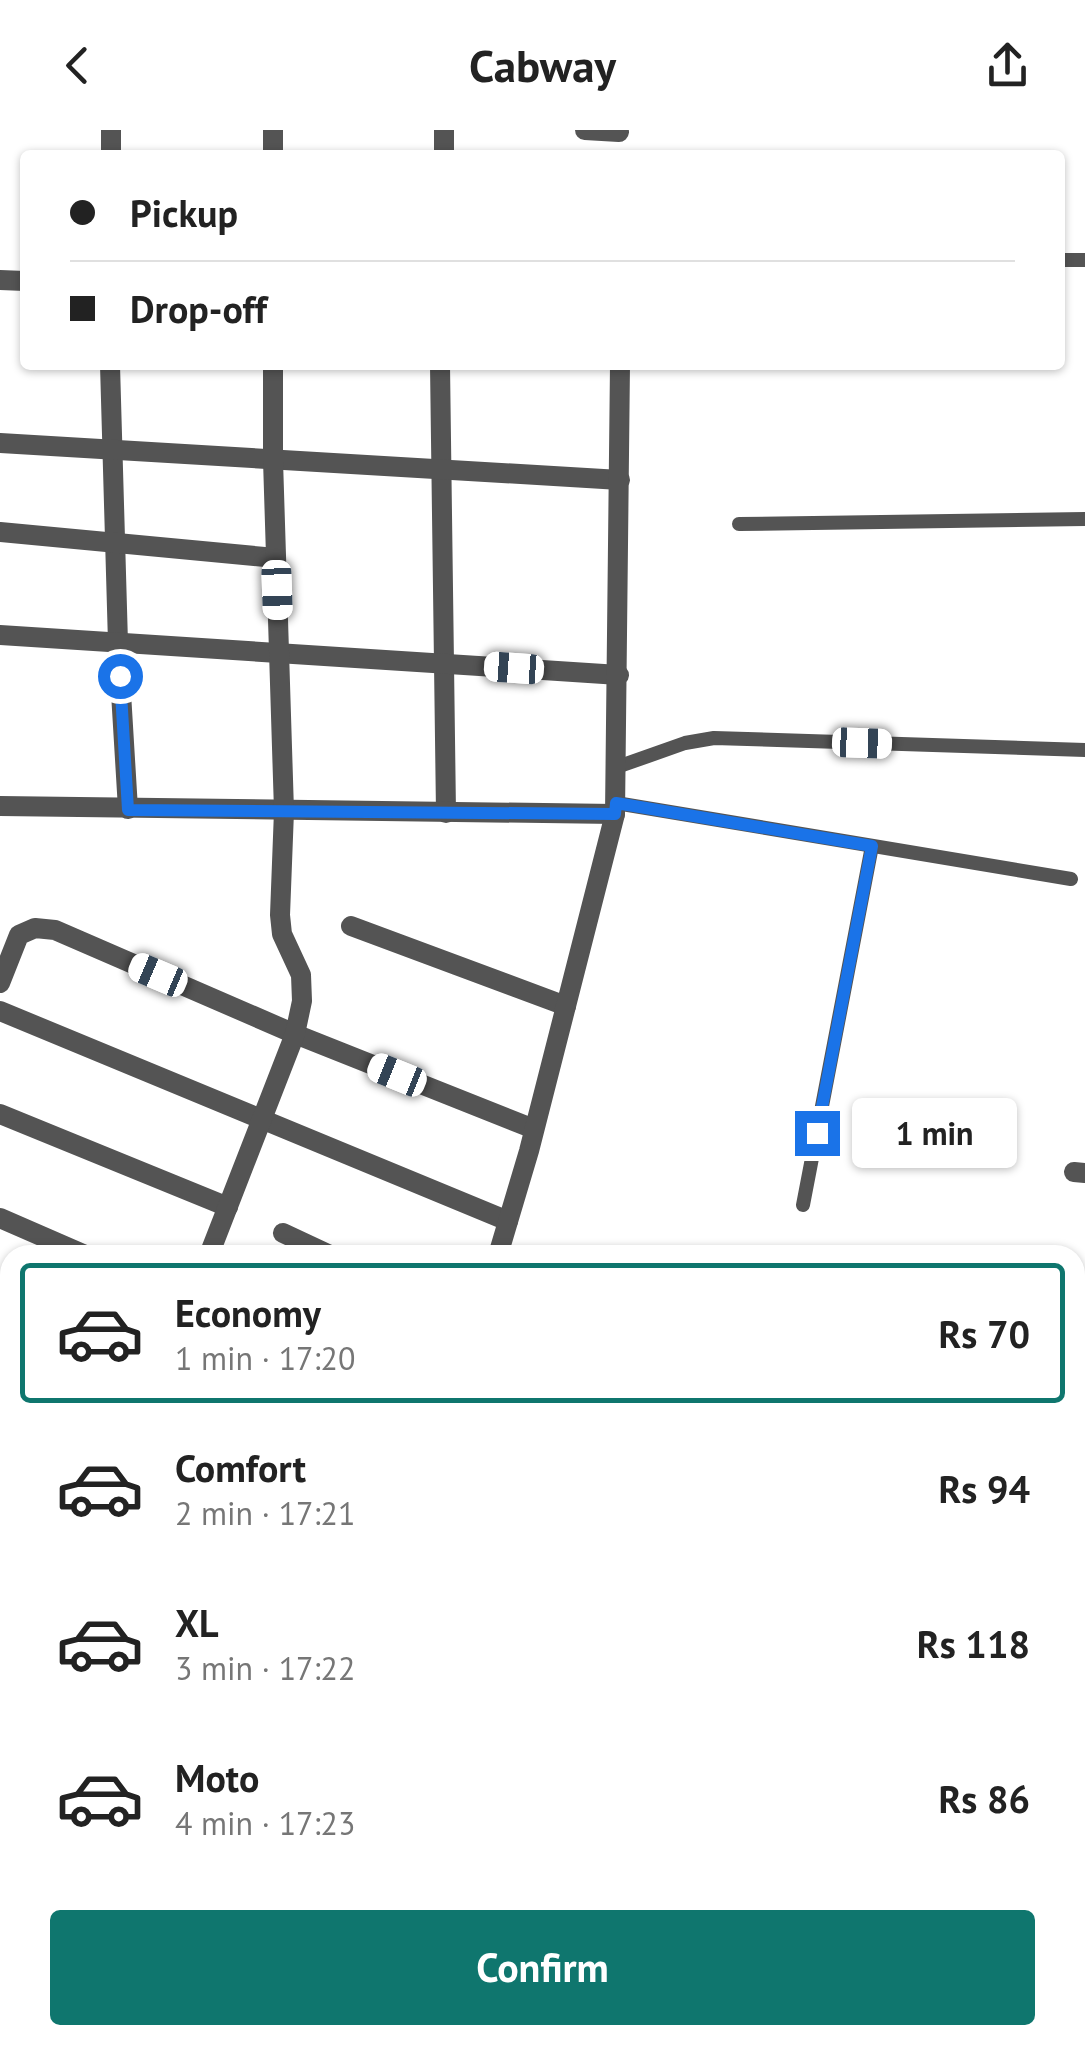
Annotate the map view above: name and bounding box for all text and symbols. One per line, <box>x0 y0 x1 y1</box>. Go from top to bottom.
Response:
text: Cabway <box>469 36 616 94</box>
icon: back <box>50 38 105 93</box>
icon: share <box>980 38 1035 93</box>
text: Pickup <box>130 188 238 237</box>
text: Drop-off <box>130 284 267 333</box>
car <box>261 559 293 621</box>
car <box>483 651 545 685</box>
route start <box>98 654 143 699</box>
car <box>831 727 893 759</box>
car <box>125 949 191 1001</box>
car <box>364 1050 430 1100</box>
callout: 1 min <box>852 1098 1017 1168</box>
route end <box>795 1111 840 1156</box>
text: 1 min <box>895 1112 974 1154</box>
icon: car <box>55 1288 145 1378</box>
text: Economy <box>175 1288 321 1337</box>
text: Rs 70 <box>938 1309 1030 1358</box>
text: 1 min · 17:20 <box>175 1337 355 1379</box>
icon: car <box>55 1443 145 1533</box>
text: Comfort <box>175 1443 306 1492</box>
text: Rs 94 <box>938 1464 1030 1513</box>
text: 2 min · 17:21 <box>175 1492 355 1534</box>
icon: car <box>55 1598 145 1688</box>
text: XL <box>175 1598 219 1647</box>
text: Rs 118 <box>917 1619 1030 1668</box>
text: 3 min · 17:22 <box>175 1647 355 1689</box>
icon: car <box>55 1753 145 1843</box>
text: Moto <box>175 1753 259 1802</box>
text: Rs 86 <box>938 1774 1030 1823</box>
text: 4 min · 17:23 <box>175 1802 355 1844</box>
button: Confirm <box>50 1910 1035 2025</box>

